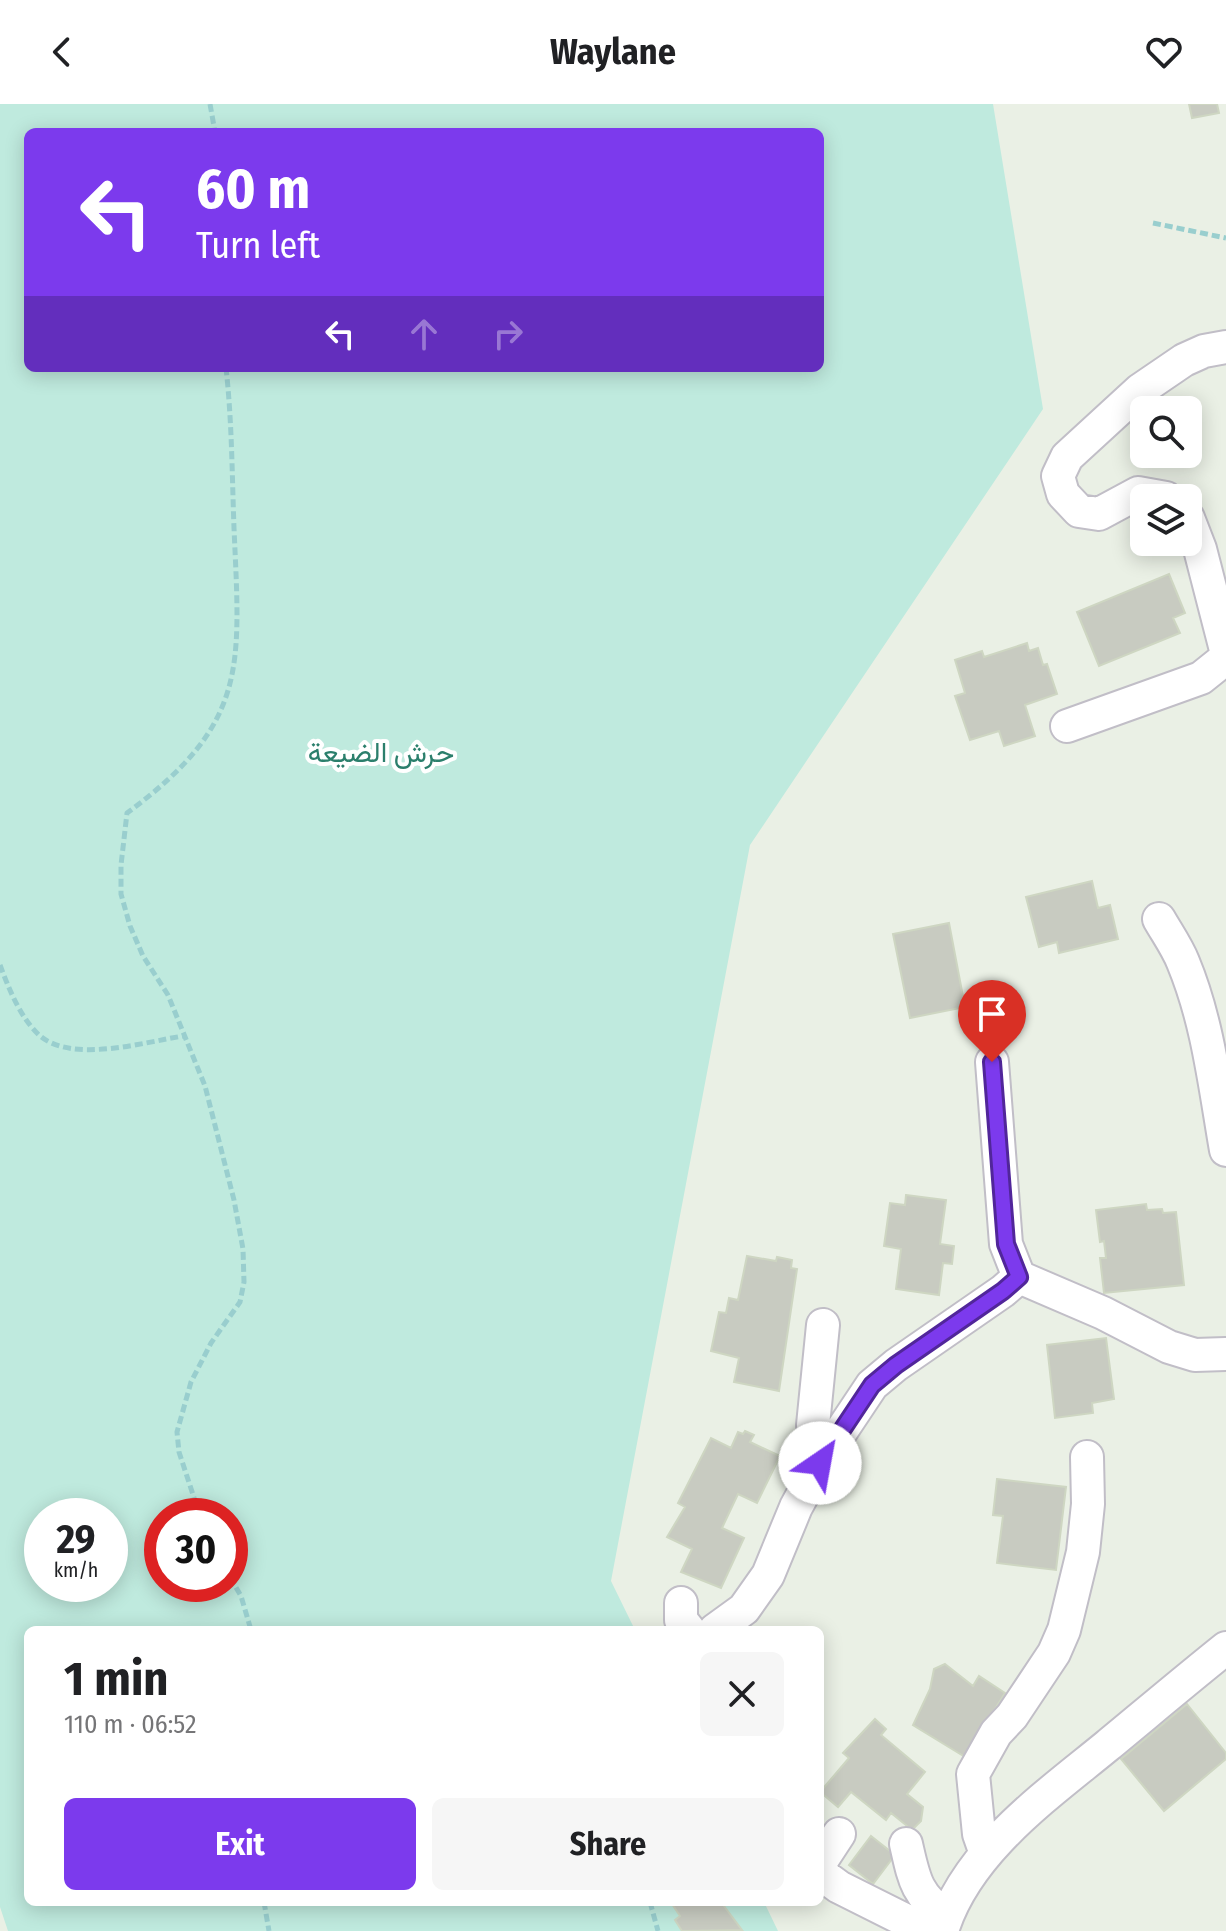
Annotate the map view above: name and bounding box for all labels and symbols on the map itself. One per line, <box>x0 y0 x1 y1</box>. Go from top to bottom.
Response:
park label: حرش الضيعة <box>308 736 454 770</box>
pin <box>958 980 1026 1062</box>
position arrow <box>778 1421 862 1505</box>
speed limit sign: 30 <box>144 1498 248 1602</box>

